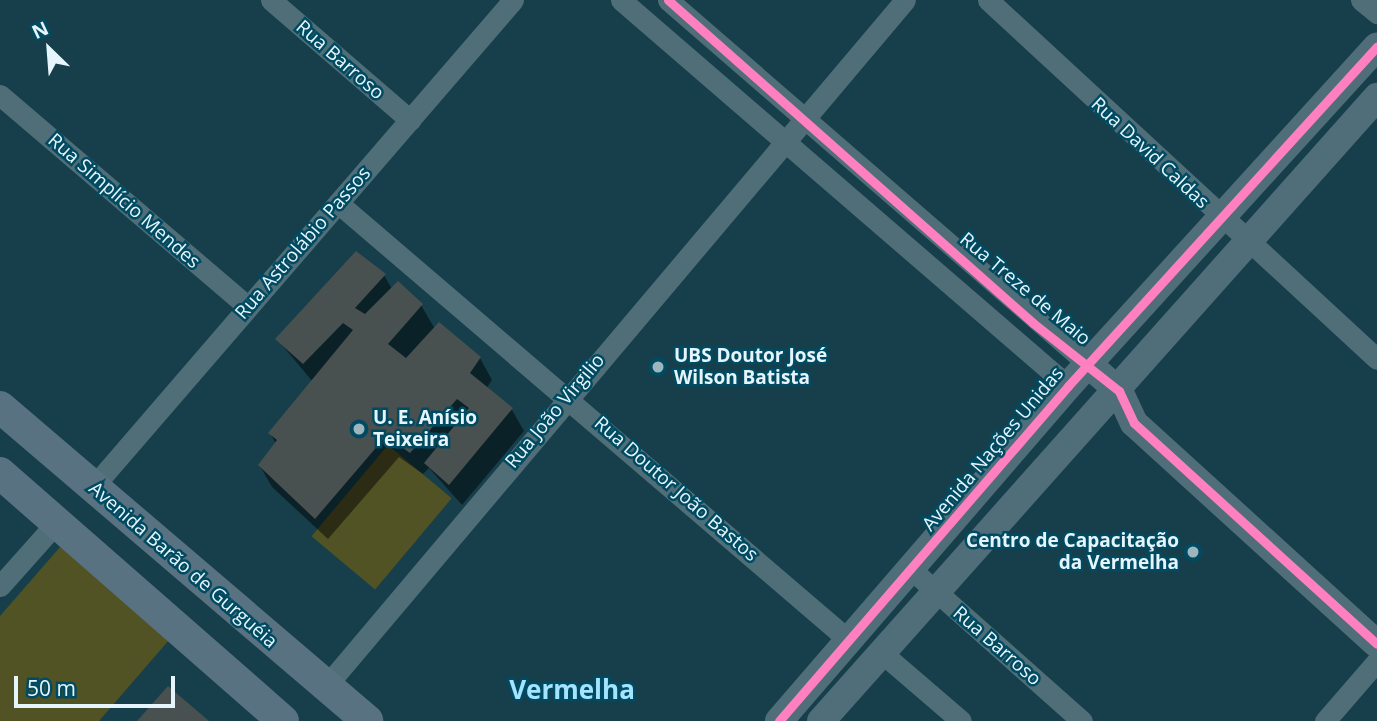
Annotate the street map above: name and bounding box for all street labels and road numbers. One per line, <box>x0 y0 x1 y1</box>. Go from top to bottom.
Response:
street label: Rua Barroso <box>291 16 389 104</box>
street label: Rua David Caldas <box>1086 93 1214 213</box>
street label: Rua Simplício Mendes <box>43 129 205 273</box>
street label: Rua Astrolábio Passos <box>231 162 375 324</box>
street label: Rua Treze de Maio <box>955 228 1095 350</box>
street label: Rua João Virgilio <box>501 349 609 473</box>
street label: Avenida Nações Unidas <box>918 362 1068 536</box>
street label: Rua Doutor João Bastos <box>590 412 762 566</box>
street label: Avenida Barão de Gurguéia <box>84 477 282 653</box>
street label: Rua Barroso <box>948 602 1046 690</box>

